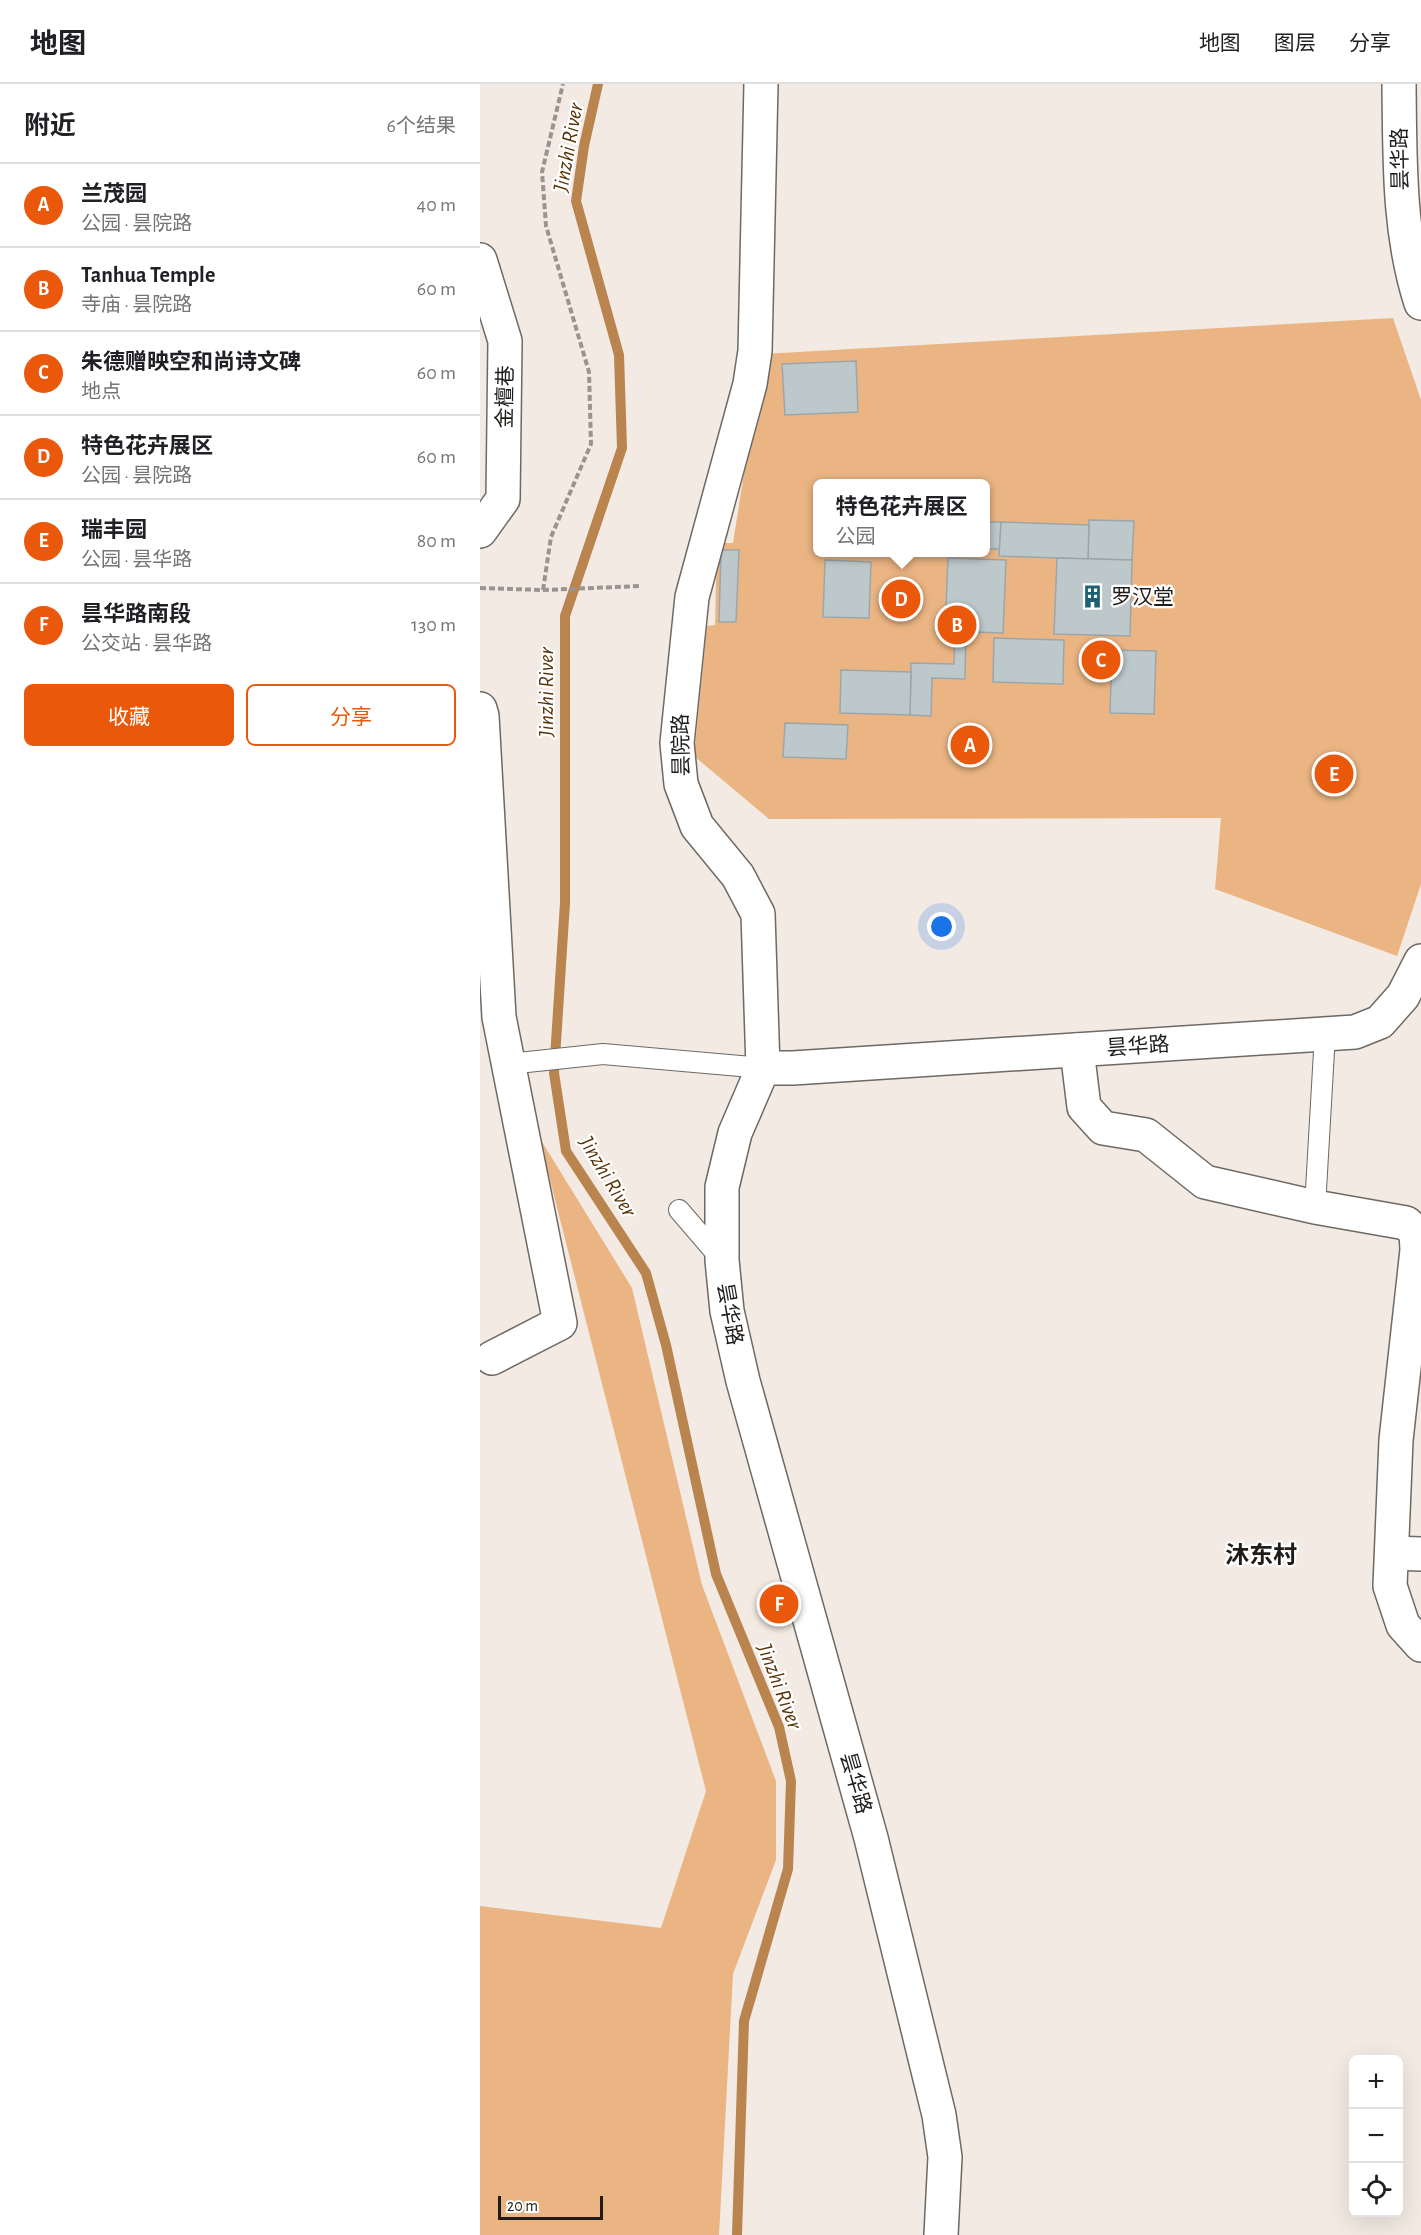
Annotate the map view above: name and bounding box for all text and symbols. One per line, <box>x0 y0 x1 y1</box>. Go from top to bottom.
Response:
text: 地图 <box>30 31 86 59</box>
text: 地图 <box>1199 33 1241 54</box>
text: 图层 <box>1274 33 1316 54</box>
text: 分享 <box>1349 33 1391 54</box>
water label: Jinzhi River <box>549 100 587 194</box>
text: 附近 <box>24 113 76 139</box>
text: 6个结果 <box>387 116 456 136</box>
street label: 昙华路 <box>1388 127 1412 191</box>
text: 兰茂园 <box>81 183 147 205</box>
text: A <box>38 195 50 215</box>
text: 40 m <box>417 195 456 215</box>
text: 公园 · 昙院路 <box>81 214 192 234</box>
text: Tanhua Temple <box>81 264 215 286</box>
text: B <box>38 279 49 299</box>
text: 60 m <box>417 279 456 299</box>
text: 寺庙 · 昙院路 <box>81 295 192 315</box>
text: 朱德赠映空和尚诗文碑 <box>81 351 301 373</box>
text: C <box>38 363 49 383</box>
text: 60 m <box>417 363 456 383</box>
street label: 金檀巷 <box>493 365 517 429</box>
text: 地点 <box>81 382 121 402</box>
text: 特色花卉展区 <box>81 435 213 457</box>
text: D <box>37 447 50 467</box>
text: 60 m <box>417 447 456 467</box>
text: 公园 · 昙院路 <box>81 466 192 486</box>
popup <box>813 479 990 557</box>
text: 特色花卉展区 <box>835 496 968 518</box>
text: 瑞丰园 <box>81 519 147 541</box>
text: 公园 <box>835 527 875 547</box>
text: E <box>38 531 49 551</box>
text: 80 m <box>417 531 456 551</box>
text: 公园 · 昙华路 <box>81 550 192 570</box>
pin: D <box>882 576 920 622</box>
building icon: 罗汉堂 <box>1080 584 1106 610</box>
place label: 罗汉堂 <box>1111 586 1174 608</box>
pin: B <box>938 602 976 648</box>
text: 昙华路南段 <box>81 603 191 625</box>
text: F <box>39 615 48 635</box>
text: 130 m <box>411 615 456 635</box>
text: 公交站 · 昙华路 <box>81 634 212 654</box>
pin: C <box>1082 638 1120 682</box>
water label: Jinzhi River <box>535 646 557 738</box>
button: 收藏 <box>24 684 234 746</box>
button: 分享 <box>246 684 456 746</box>
street label: 昙院路 <box>669 713 693 777</box>
pin: A <box>950 722 990 768</box>
pin: E <box>1314 752 1354 796</box>
your location <box>927 912 956 941</box>
street label: 昙华路 <box>1106 1033 1170 1059</box>
water label: Jinzhi River <box>575 1132 641 1221</box>
street label: 昙华路 <box>714 1281 746 1347</box>
district label: 沐东村 <box>1225 1542 1297 1568</box>
pin: F <box>760 1582 798 1627</box>
water label: Jinzhi River <box>753 1640 807 1733</box>
street label: 昙华路 <box>837 1750 875 1816</box>
map controls <box>1349 2055 1403 2217</box>
button: + <box>1349 2055 1403 2109</box>
button: − <box>1349 2109 1403 2163</box>
button: locate <box>1349 2163 1403 2217</box>
scale bar <box>498 2193 603 2220</box>
text: 20 m <box>507 2198 538 2214</box>

